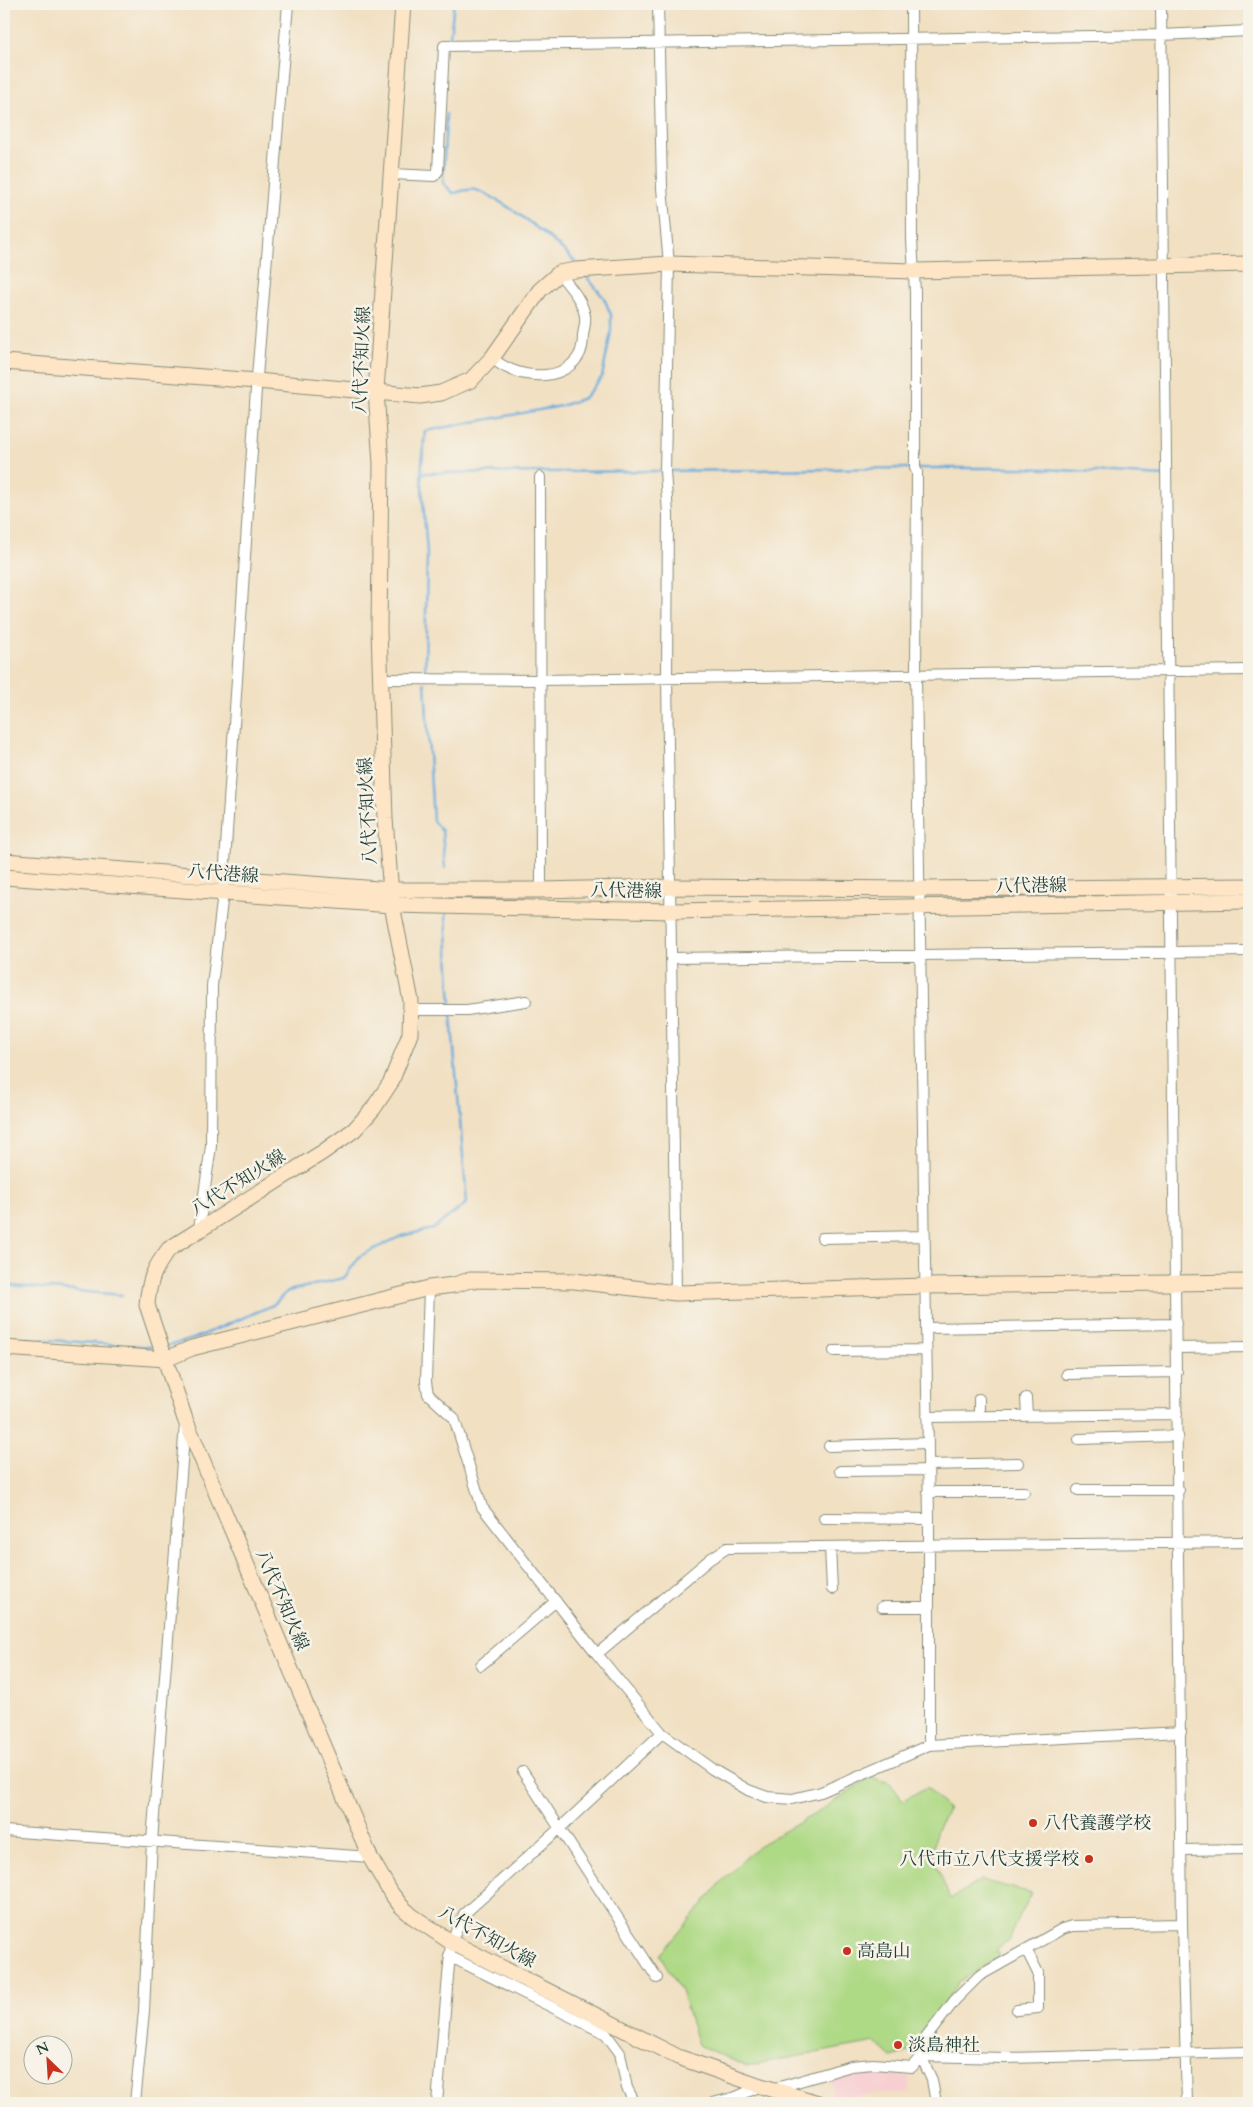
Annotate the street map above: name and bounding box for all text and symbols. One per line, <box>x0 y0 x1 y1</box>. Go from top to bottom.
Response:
street label: 八代不知火線 <box>348 306 376 414</box>
street label: 八代不知火線 <box>353 756 383 866</box>
street label: 八代港線 <box>186 859 260 889</box>
street label: 八代港線 <box>995 873 1067 899</box>
street label: 八代港線 <box>590 878 662 904</box>
street label: 八代不知火線 <box>186 1144 290 1222</box>
street label: 八代不知火線 <box>249 1545 315 1655</box>
place label: 八代養護学校 <box>1043 1811 1151 1836</box>
marker: 八代養護学校 <box>1027 1817 1039 1829</box>
place label: 八代市立八代支援学校 <box>899 1847 1079 1872</box>
marker: 八代市立八代支援学校 <box>1083 1853 1095 1865</box>
street label: 八代不知火線 <box>434 1900 540 1974</box>
place label: 高島山 <box>857 1939 911 1964</box>
marker: 高島山 <box>841 1945 853 1957</box>
place label: 淡島神社 <box>908 2033 980 2058</box>
north arrow <box>22 2034 72 2084</box>
text: N <box>33 2037 52 2060</box>
marker: 淡島神社 <box>892 2039 904 2051</box>

